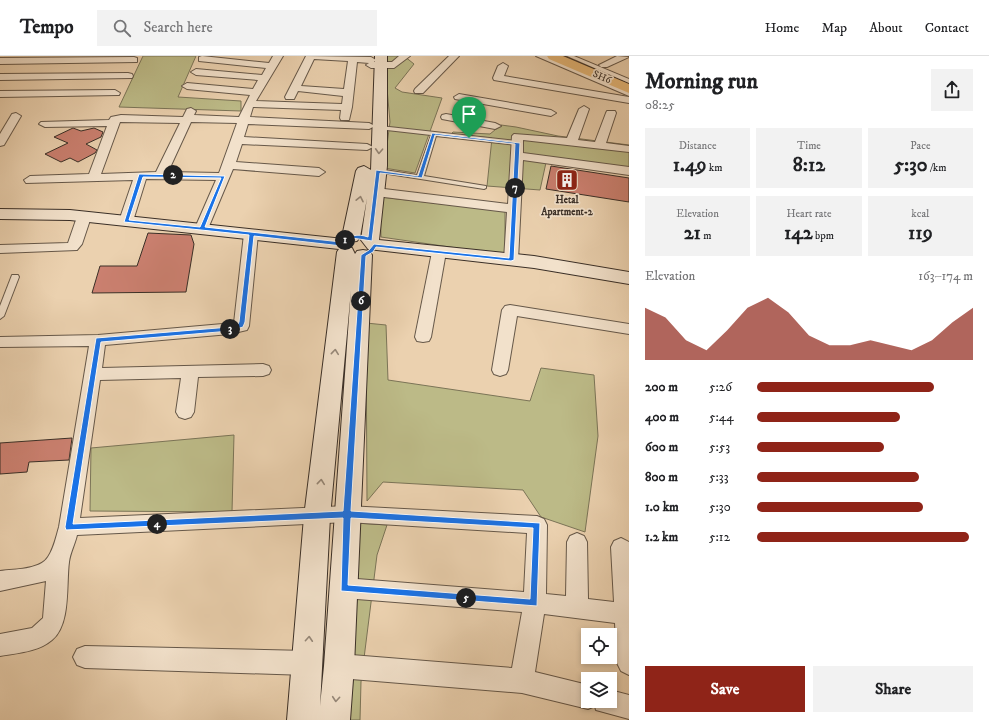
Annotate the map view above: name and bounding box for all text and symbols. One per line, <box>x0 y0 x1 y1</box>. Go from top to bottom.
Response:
search box <box>97 10 377 46</box>
text: Tempo <box>20 16 73 39</box>
icon: search <box>111 17 133 39</box>
text: Search here <box>143 18 213 37</box>
text: Home <box>765 19 799 37</box>
text: Map <box>821 19 847 37</box>
text: About <box>869 19 903 37</box>
text: Contact <box>925 19 969 37</box>
street label: SH6 <box>591 68 614 87</box>
text: Morning run <box>645 68 758 95</box>
button: share <box>931 69 973 111</box>
pin <box>452 97 486 138</box>
text: 08:25 <box>645 97 675 113</box>
icon: arrive <box>458 103 480 125</box>
text: Distance <box>679 139 717 153</box>
text: Time <box>797 139 821 153</box>
text: Pace <box>910 139 931 153</box>
one-way arrow <box>375 148 384 154</box>
text: 1.49 <box>673 153 707 178</box>
text: 8:12 <box>793 153 825 178</box>
text: 5:30 <box>894 153 927 178</box>
text: km <box>707 161 723 175</box>
text: /km <box>927 161 947 175</box>
pin: 2 <box>163 165 183 185</box>
building icon: Hetal Apartment-2 <box>554 167 580 193</box>
text: 2 <box>170 168 176 182</box>
pin: 7 <box>505 178 525 198</box>
text: 7 <box>512 181 518 195</box>
place label: Hetal Apartment-2 <box>540 194 594 219</box>
one-way arrow <box>355 196 363 202</box>
text: Elevation <box>676 207 719 221</box>
text: Heart rate <box>786 207 832 221</box>
text: kcal <box>911 207 929 221</box>
text: 21 <box>684 221 701 246</box>
text: 142 <box>784 221 813 246</box>
text: 119 <box>908 221 933 246</box>
text: m <box>701 229 712 243</box>
text: bpm <box>813 229 834 243</box>
pin: 1 <box>335 230 355 250</box>
text: 1 <box>343 233 347 247</box>
text: Elevation <box>645 268 695 284</box>
text: 163–174 m <box>918 268 973 284</box>
pin: 6 <box>351 291 371 311</box>
text: 6 <box>358 294 364 308</box>
pin: 3 <box>220 319 240 339</box>
text: 3 <box>228 322 232 336</box>
one-way arrow <box>330 349 339 356</box>
text: 200 m <box>645 379 678 395</box>
text: 5:26 <box>709 379 732 395</box>
text: 400 m <box>645 409 679 425</box>
text: 5:44 <box>709 409 734 425</box>
text: 600 m <box>645 439 678 455</box>
text: 5:53 <box>709 439 730 455</box>
text: 800 m <box>645 469 678 485</box>
text: 5:33 <box>709 469 729 485</box>
one-way arrow <box>316 479 325 485</box>
text: 1.0 km <box>645 499 679 515</box>
text: 5:30 <box>709 499 731 515</box>
pin: 4 <box>147 514 167 534</box>
text: 4 <box>154 517 160 531</box>
text: 1.2 km <box>645 529 678 545</box>
text: 5:12 <box>709 529 730 545</box>
pin: 5 <box>456 588 476 608</box>
text: 5 <box>463 591 469 605</box>
map controls <box>581 628 617 708</box>
button: locate <box>581 628 617 664</box>
one-way arrow <box>304 636 313 642</box>
button: Save <box>645 666 805 712</box>
button: Share <box>813 666 973 712</box>
button: layers <box>581 672 617 708</box>
one-way arrow <box>332 696 341 702</box>

